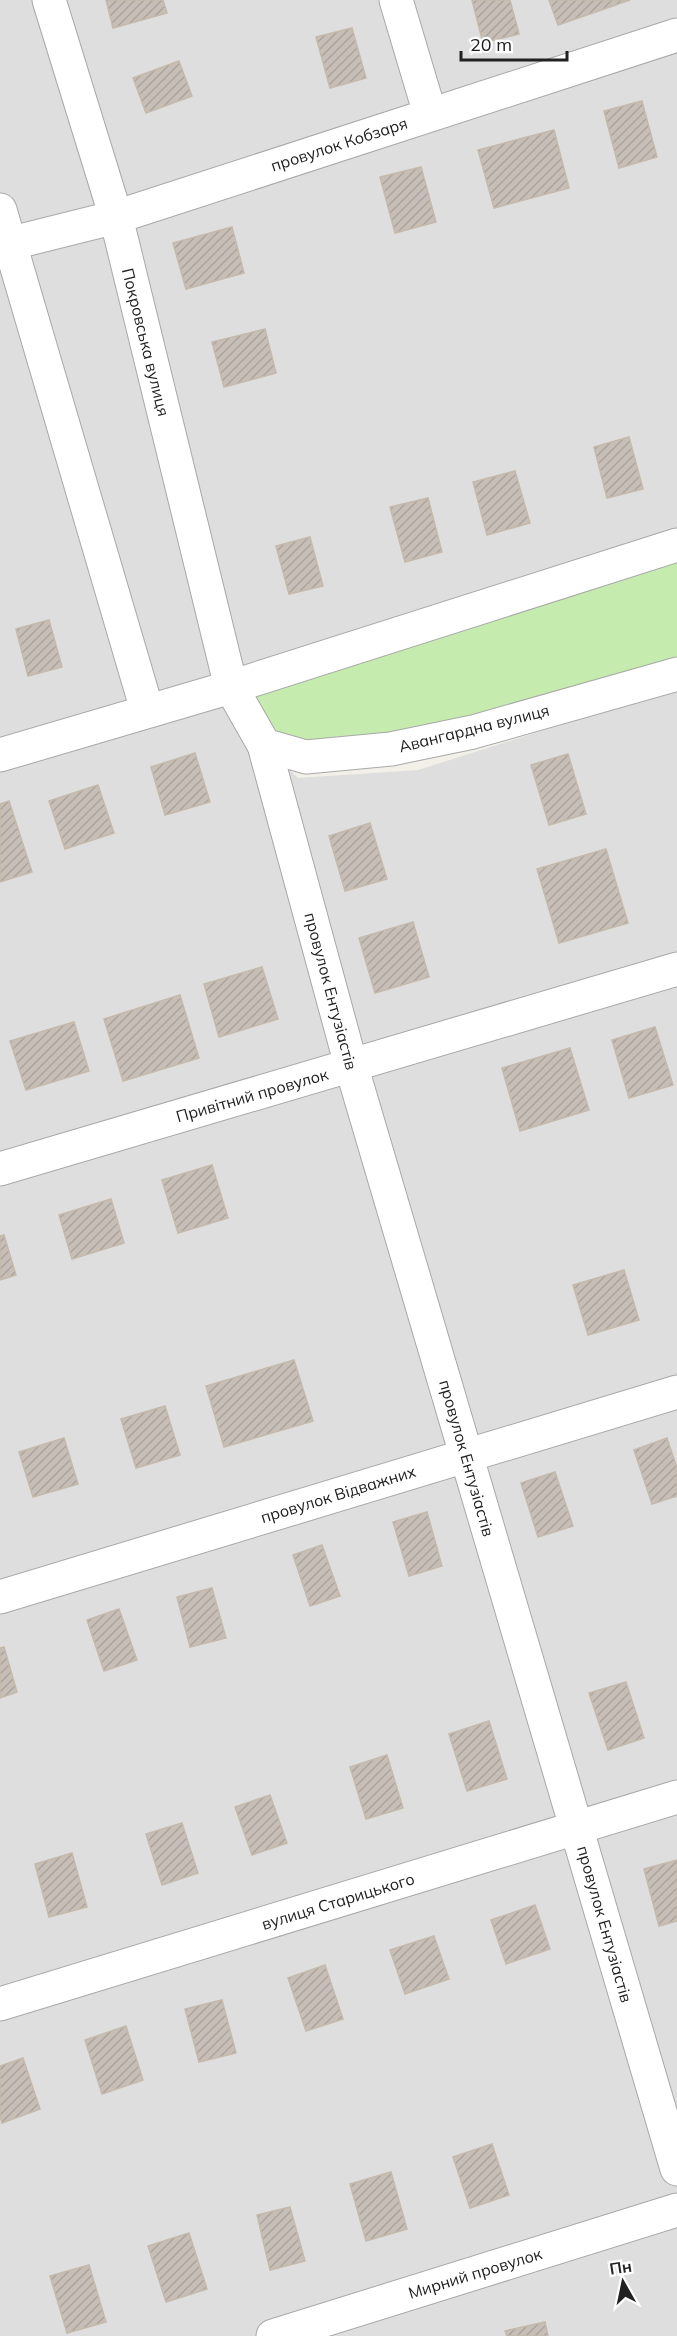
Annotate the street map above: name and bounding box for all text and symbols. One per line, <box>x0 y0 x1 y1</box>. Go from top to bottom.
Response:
scale bar <box>461 24 568 62</box>
text: 20 m <box>470 33 512 56</box>
street label: провулок Кобзаря <box>268 112 410 176</box>
street label: Покровська вулиця <box>118 266 174 418</box>
street label: Авангардна вулиця <box>397 700 551 756</box>
street label: провулок Ентузіастів <box>300 910 362 1072</box>
street label: Привітний провулок <box>174 1064 331 1126</box>
street label: провулок Ентузіастів <box>435 1377 499 1539</box>
street label: провулок Відважних <box>258 1461 418 1527</box>
street label: провулок Ентузіастів <box>573 1843 637 2005</box>
street label: вулиця Старицького <box>259 1868 417 1934</box>
street label: Мирний провулок <box>406 2243 545 2303</box>
north arrow <box>593 2252 653 2312</box>
text: Пн <box>608 2256 633 2279</box>

